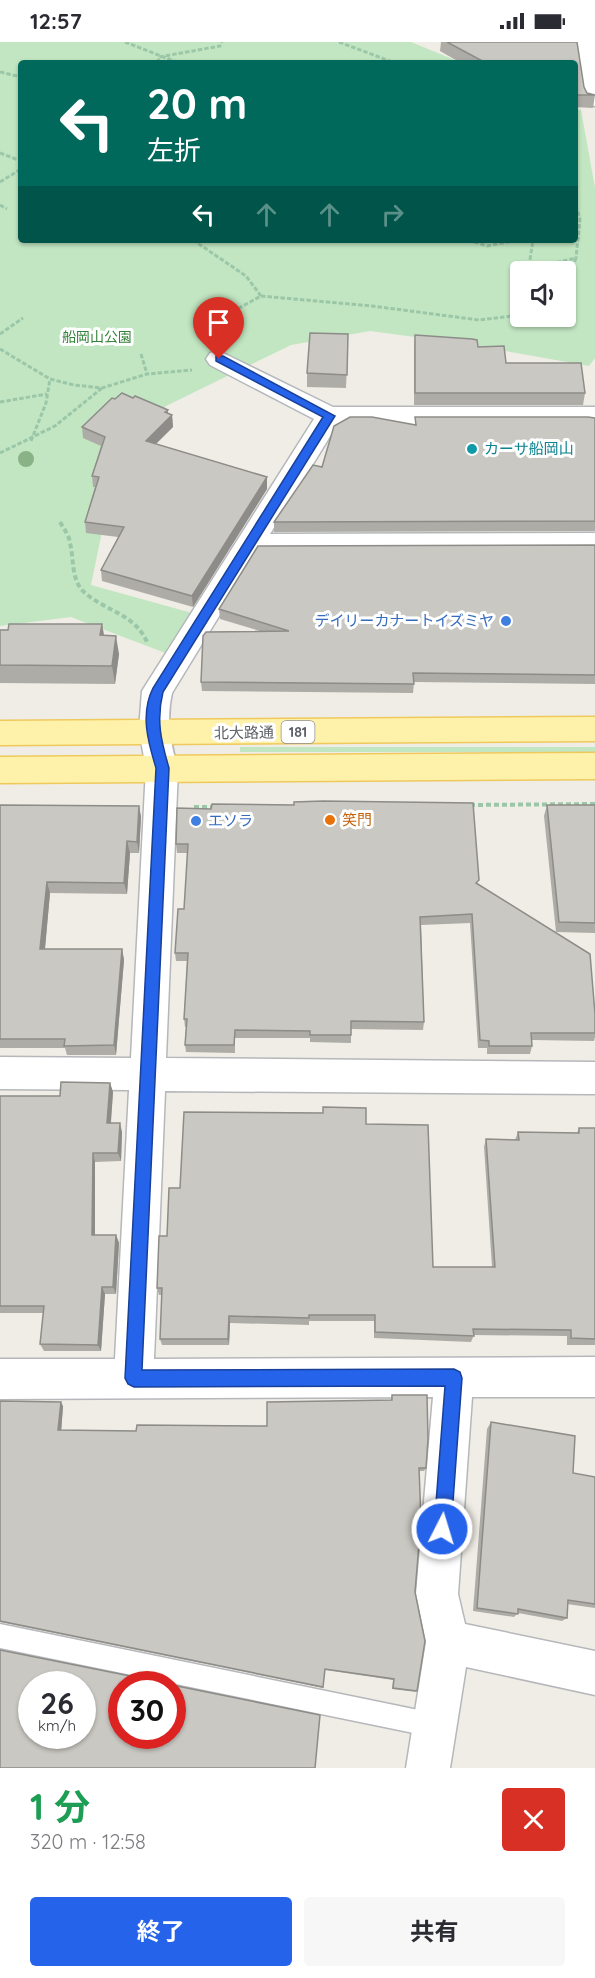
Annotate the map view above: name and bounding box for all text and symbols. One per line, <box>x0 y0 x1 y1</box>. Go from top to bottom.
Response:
text: 12:57 <box>30 7 82 35</box>
text: 20 m <box>147 77 247 130</box>
icon: left <box>48 84 126 162</box>
text: 左折 <box>147 133 201 167</box>
icon: left <box>187 198 220 231</box>
icon: ahead <box>250 198 283 231</box>
icon: ahead <box>313 198 346 231</box>
icon: right <box>376 198 409 231</box>
map controls <box>510 261 576 327</box>
button: sound <box>510 261 576 327</box>
pin <box>193 297 244 359</box>
icon: arrive <box>202 306 235 339</box>
park label: 船岡山公園 <box>62 328 132 346</box>
place label: カーサ船岡山 <box>484 439 574 458</box>
marker: カーサ船岡山 <box>465 442 479 456</box>
place label: デイリーカナートイズミヤ <box>314 611 494 630</box>
marker: デイリーカナートイズミヤ <box>499 614 513 628</box>
road number: 181 <box>282 721 314 743</box>
street label: 北大路通 <box>214 722 274 743</box>
place label: 笑門 <box>342 810 372 829</box>
place label: エソラ <box>208 811 253 830</box>
marker: 笑門 <box>323 813 337 827</box>
marker: エソラ <box>189 814 203 828</box>
position arrow <box>410 1497 474 1561</box>
speed limit sign: 30 <box>108 1671 186 1749</box>
text: 26 <box>40 1684 74 1722</box>
text: km/h <box>38 1716 76 1735</box>
text: 1 分 <box>30 1784 90 1829</box>
button: close <box>502 1788 565 1851</box>
text: 320 m · 12:58 <box>30 1829 146 1854</box>
button: 終了 <box>30 1897 292 1966</box>
button: 共有 <box>304 1897 565 1966</box>

